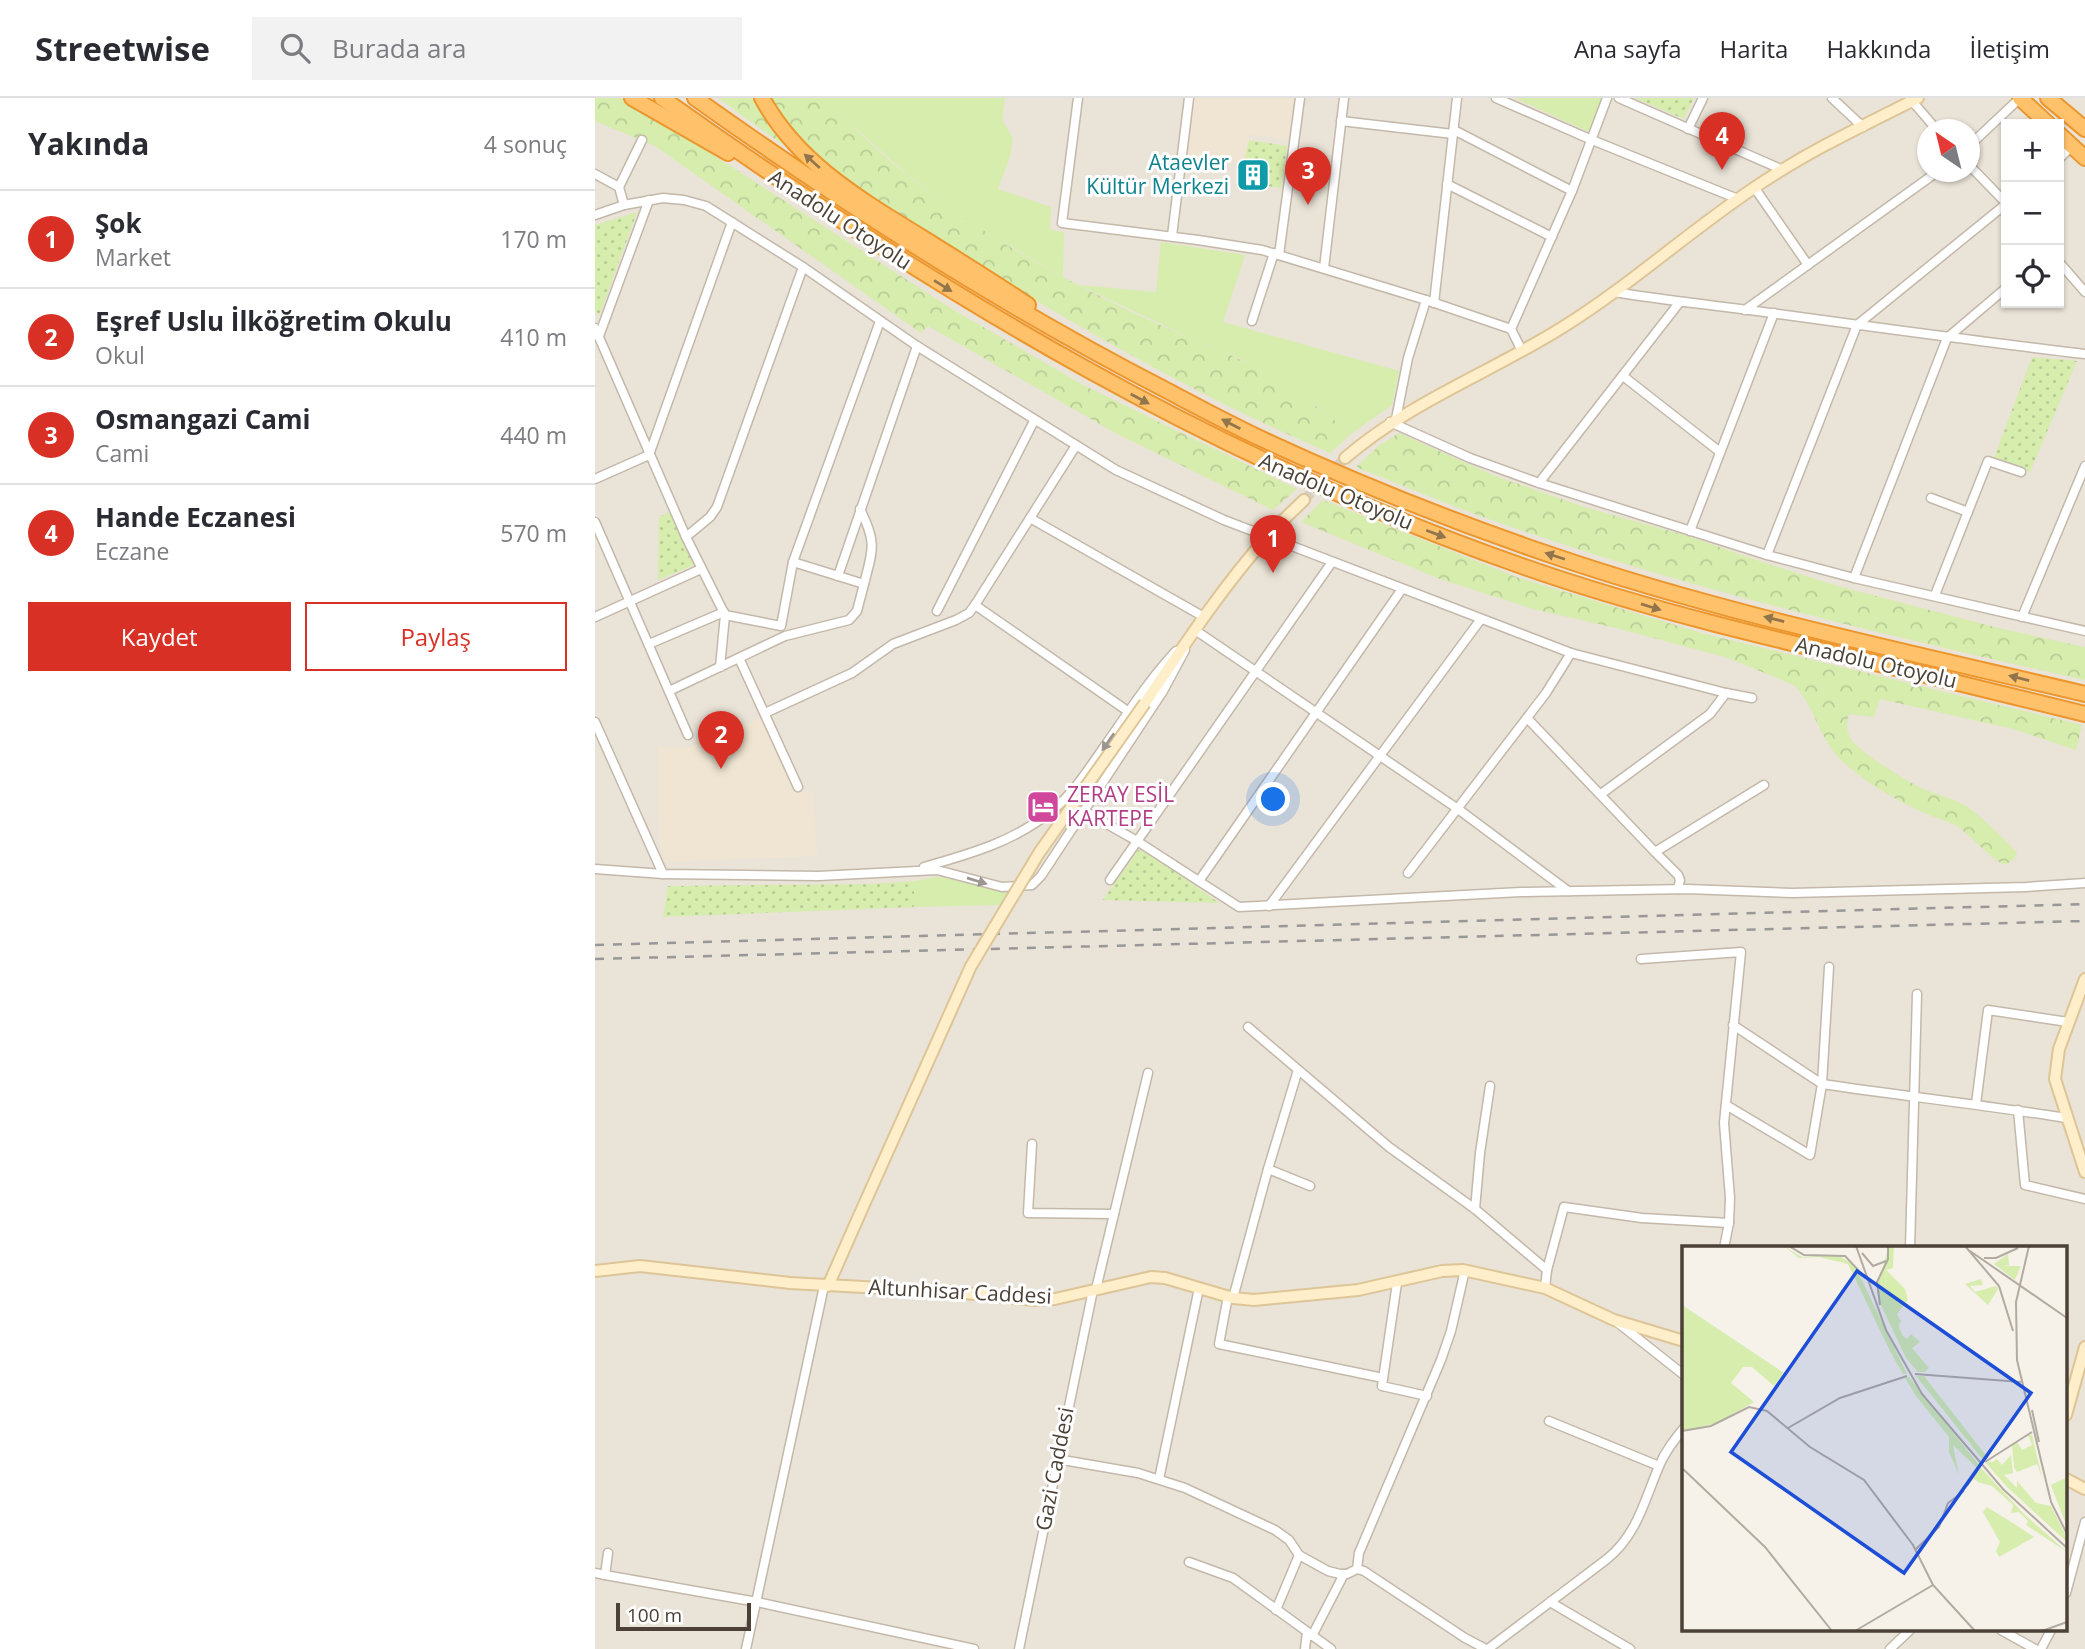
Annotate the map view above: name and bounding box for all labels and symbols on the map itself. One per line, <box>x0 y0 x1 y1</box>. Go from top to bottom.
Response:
pin: 4 <box>1699 112 1745 170</box>
north arrow <box>1917 119 1980 182</box>
pin: 3 <box>1285 147 1331 205</box>
place label: Ataevler Kültür Merkezi <box>1086 148 1229 200</box>
one-way arrow <box>804 154 821 170</box>
building icon: Ataevler Kültür Merkezi <box>1234 156 1272 194</box>
street label: Anadolu Otoyolu <box>764 163 917 276</box>
one-way arrow <box>933 279 952 292</box>
one-way arrow <box>1130 393 1150 405</box>
one-way arrow <box>1221 418 1241 429</box>
street label: Anadolu Otoyolu <box>1255 446 1418 536</box>
pin: 1 <box>1250 515 1296 573</box>
one-way arrow <box>1425 528 1446 539</box>
one-way arrow <box>1544 550 1565 561</box>
one-way arrow <box>1641 602 1662 612</box>
one-way arrow <box>1763 613 1785 624</box>
street label: Anadolu Otoyolu <box>1793 630 1960 694</box>
one-way arrow <box>2007 672 2029 683</box>
pin: 2 <box>698 711 744 769</box>
one-way arrow <box>1101 733 1115 751</box>
place label: ZERAY ESİL KARTEPE <box>1067 780 1174 832</box>
your location <box>1256 782 1290 816</box>
hotel icon: ZERAY ESİL KARTEPE <box>1024 788 1062 826</box>
one-way arrow <box>967 876 988 886</box>
inset map <box>1682 1246 2067 1632</box>
street label: Altunhisar Caddesi <box>868 1272 1052 1310</box>
street label: Gazi Caddesi <box>1028 1405 1080 1533</box>
scale bar <box>616 1600 751 1632</box>

